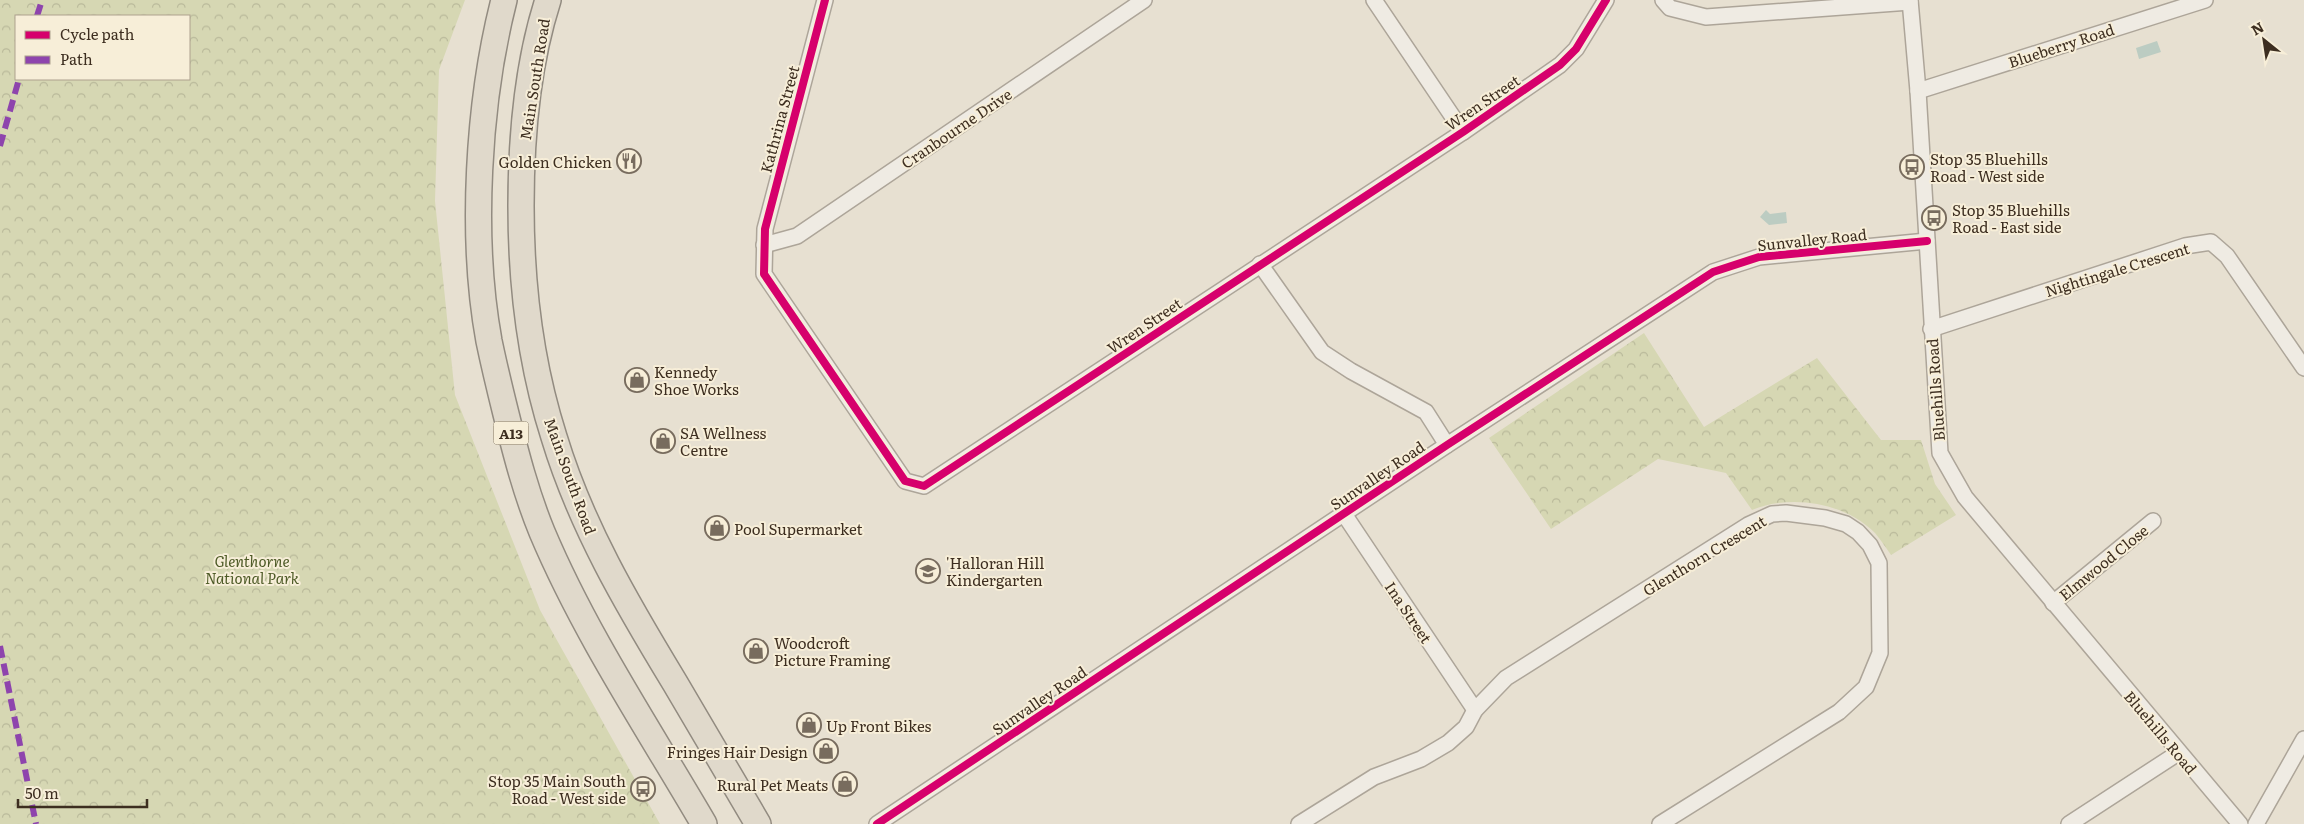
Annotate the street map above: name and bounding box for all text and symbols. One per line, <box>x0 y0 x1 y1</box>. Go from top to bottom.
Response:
legend <box>15 15 190 80</box>
north arrow <box>2239 15 2289 65</box>
text: N <box>2247 16 2267 39</box>
street label: Main South Road <box>513 17 555 141</box>
street label: Blueberry Road <box>2005 17 2117 73</box>
text: Cycle path <box>60 22 135 45</box>
text: Path <box>60 47 93 70</box>
street label: Kathrina Street <box>754 63 804 175</box>
street label: Wren Street <box>1440 68 1524 136</box>
street label: Cranbourne Drive <box>896 82 1016 174</box>
place label: Stop 35 Bluehills Road - West side <box>1930 147 2048 187</box>
restaurant icon: Golden Chicken <box>616 148 642 174</box>
place label: Golden Chicken <box>499 150 612 173</box>
bus stop icon: Stop 35 Bluehills Road - West side <box>1899 154 1925 180</box>
place label: Stop 35 Bluehills Road - East side <box>1952 198 2070 238</box>
bus stop icon: Stop 35 Bluehills Road - East side <box>1921 205 1947 231</box>
street label: Sunvalley Road <box>1756 222 1868 256</box>
street label: Nightingale Crescent <box>2042 236 2192 302</box>
street label: Wren Street <box>1102 291 1186 359</box>
street label: Bluehills Road <box>1920 338 1950 442</box>
place label: Kennedy Shoe Works <box>654 360 739 400</box>
shop icon: Kennedy Shoe Works <box>624 367 650 393</box>
street label: Main South Road <box>539 414 603 538</box>
place label: SA Wellness Centre <box>680 421 766 461</box>
road number: A13 <box>494 422 528 444</box>
shop icon: SA Wellness Centre <box>650 428 676 454</box>
street label: Sunvalley Road <box>1325 435 1429 515</box>
street label: Glenthorn Crescent <box>1638 509 1770 601</box>
shop icon: Pool Supermarket <box>704 515 730 541</box>
place label: Pool Supermarket <box>734 517 863 540</box>
street label: Elmwood Close <box>2053 519 2153 605</box>
park label: Glenthorne National Park <box>205 549 300 589</box>
place label: 'Halloran Hill Kindergarten <box>946 551 1044 591</box>
school or university icon: 'Halloran Hill Kindergarten <box>915 558 941 584</box>
street label: Ina Street <box>1380 577 1438 647</box>
place label: Woodcroft Picture Framing <box>774 631 891 671</box>
shop icon: Woodcroft Picture Framing <box>743 638 769 664</box>
street label: Sunvalley Road <box>987 660 1091 740</box>
street label: Bluehills Road <box>2119 685 2203 779</box>
shop icon: Up Front Bikes <box>796 712 822 738</box>
place label: Up Front Bikes <box>826 714 932 737</box>
shop icon: Fringes Hair Design <box>813 738 839 764</box>
place label: Fringes Hair Design <box>667 740 808 763</box>
place label: Stop 35 Main South Road - West side <box>488 769 626 809</box>
shop icon: Rural Pet Meats <box>832 771 858 797</box>
place label: Rural Pet Meats <box>717 773 828 796</box>
scale bar <box>18 776 146 808</box>
bus stop icon: Stop 35 Main South Road - West side <box>630 776 656 802</box>
text: 50 m <box>25 781 59 804</box>

